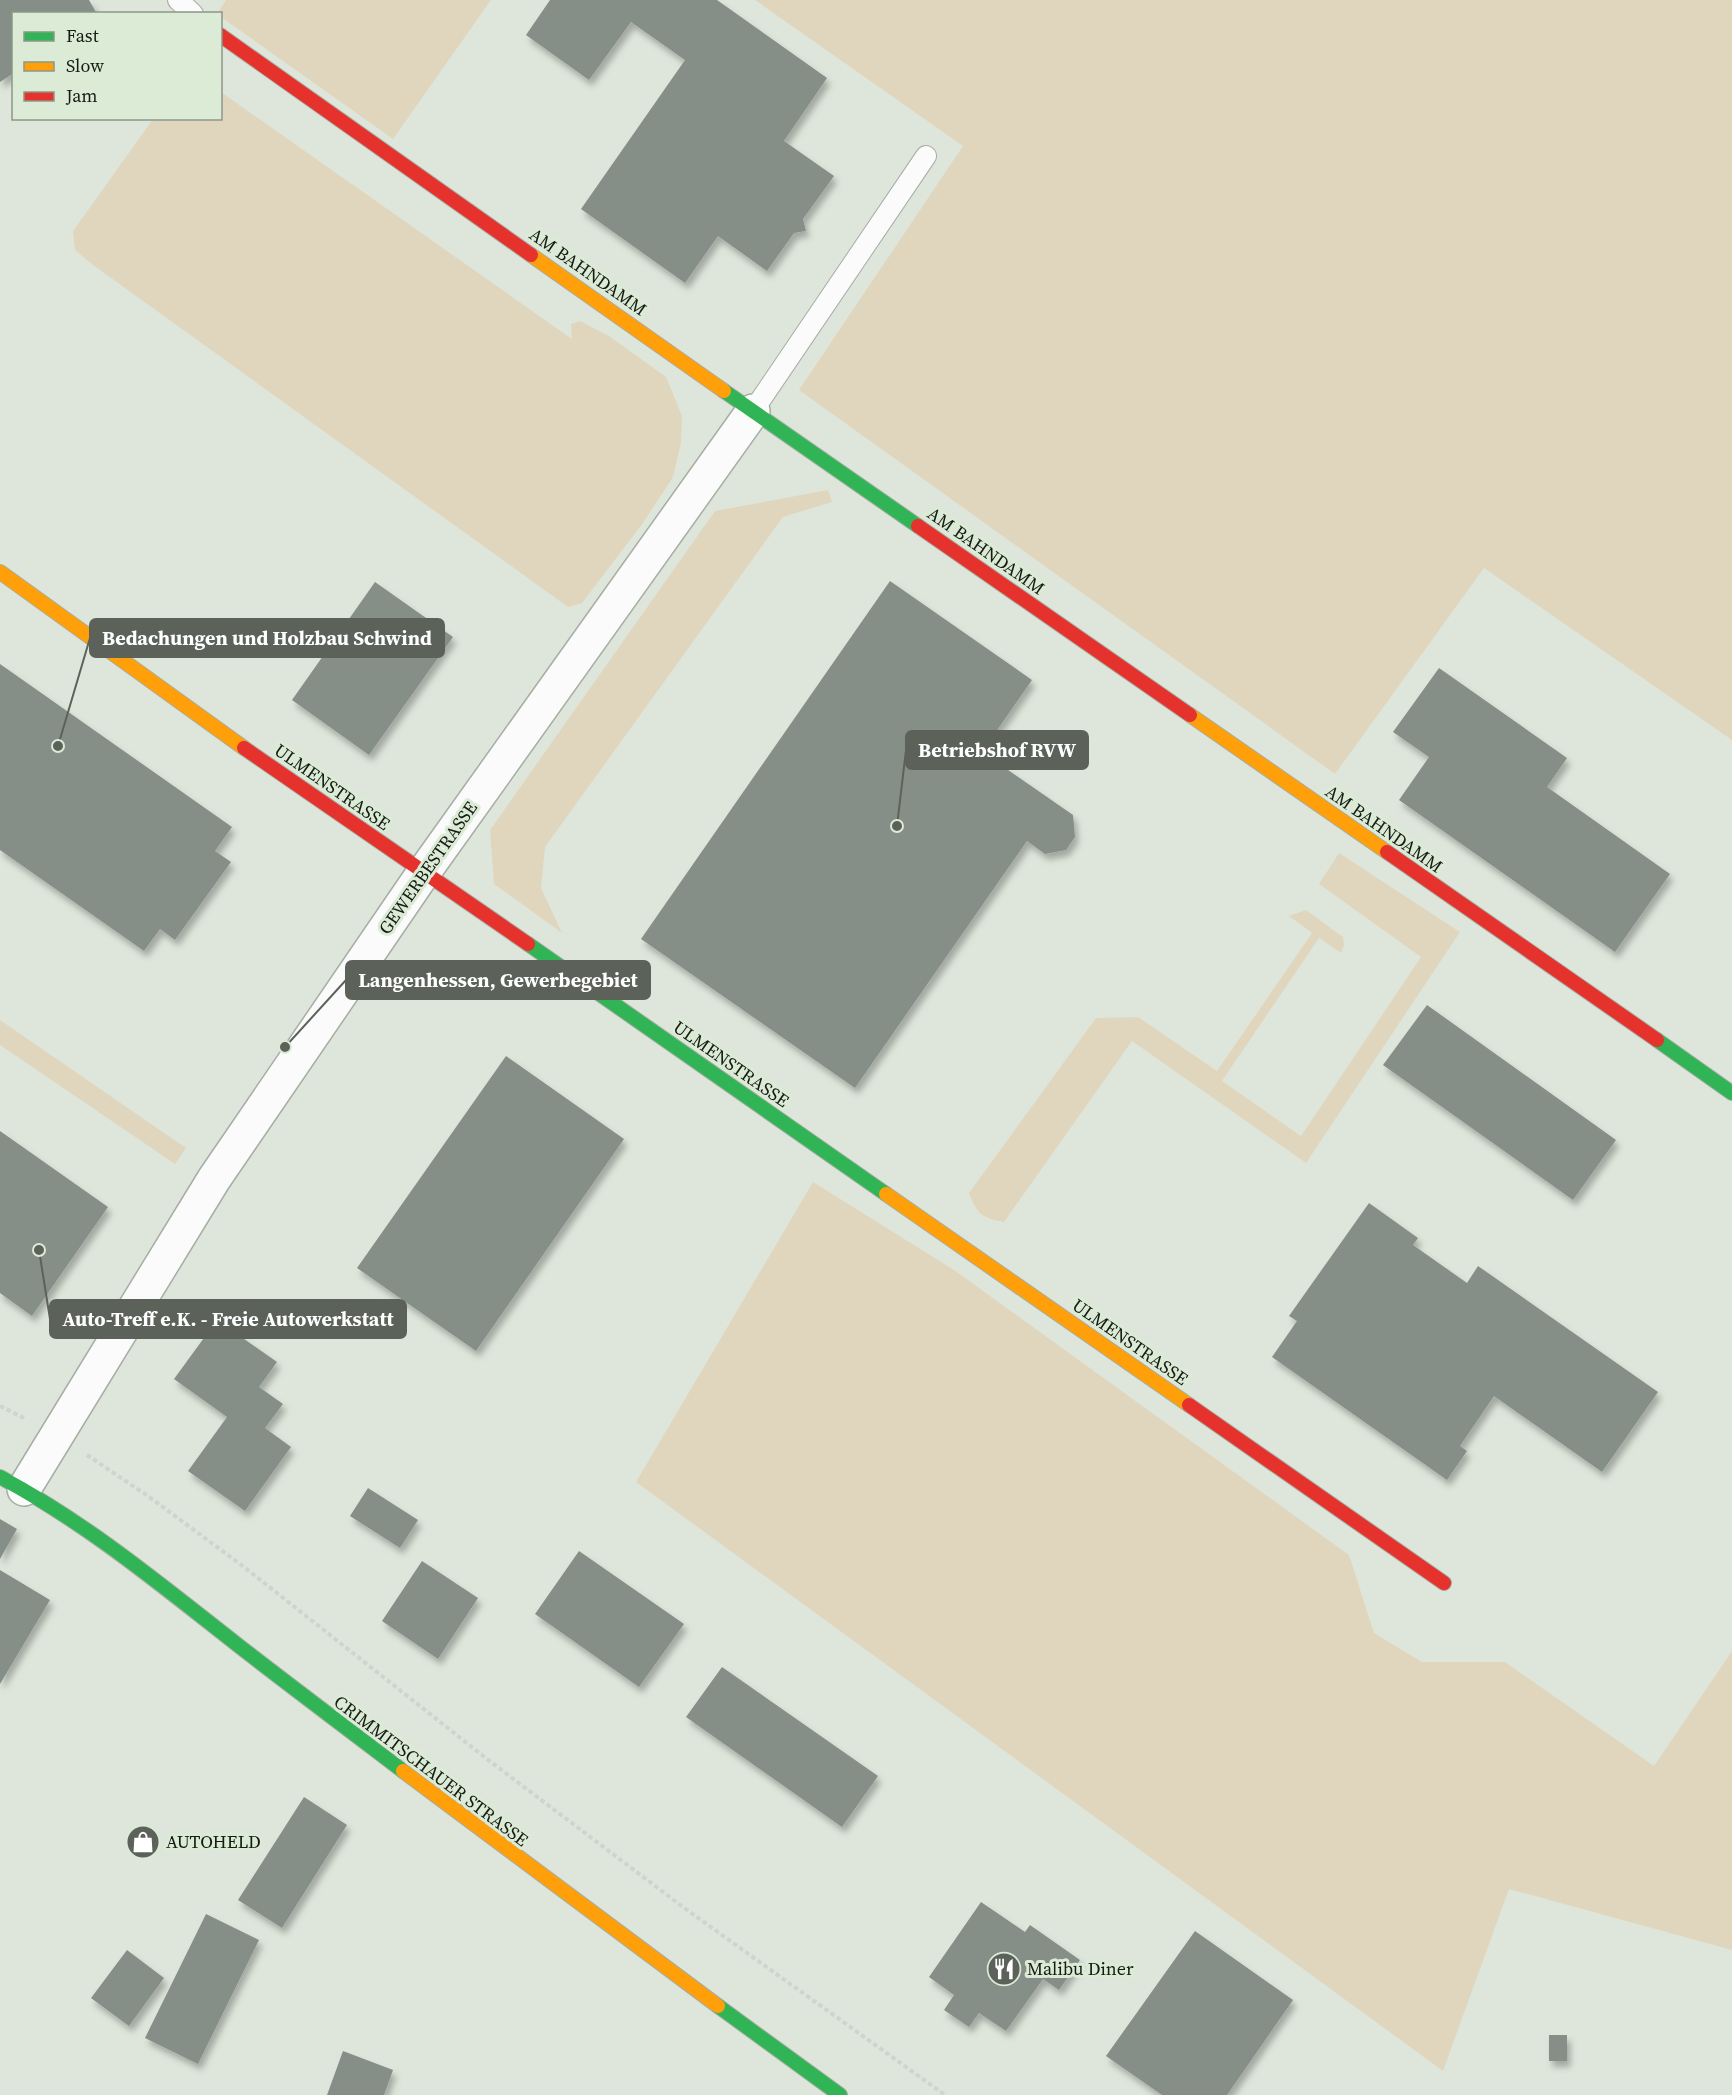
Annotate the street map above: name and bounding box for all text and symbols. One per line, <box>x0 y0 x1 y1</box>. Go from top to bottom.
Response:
legend <box>12 12 222 120</box>
text: Fast <box>66 23 99 48</box>
text: Slow <box>66 53 104 78</box>
text: Jam <box>65 83 98 108</box>
street label: AM BAHNDAMM <box>525 222 652 321</box>
street label: AM BAHNDAMM <box>923 501 1050 600</box>
callout: Bedachungen und Holzbau Schwind <box>90 619 444 657</box>
text: Bedachungen und Holzbau Schwind <box>102 624 432 652</box>
callout: Betriebshof RVW <box>906 731 1088 769</box>
text: Betriebshof RVW <box>918 736 1076 764</box>
street label: ULMENSTRASSE <box>269 737 395 836</box>
street label: AM BAHNDAMM <box>1321 779 1448 878</box>
street label: GEWERBESTRASSE <box>372 796 483 939</box>
callout: Langenhessen, Gewerbegebiet <box>346 961 650 999</box>
text: Langenhessen, Gewerbegebiet <box>358 966 639 994</box>
street label: ULMENSTRASSE <box>668 1014 794 1113</box>
street label: ULMENSTRASSE <box>1067 1292 1193 1391</box>
callout: Auto-Treff e.K. - Freie Autowerkstatt <box>50 1300 406 1338</box>
text: Auto-Treff e.K. - Freie Autowerkstatt <box>62 1305 395 1333</box>
street label: CRIMMITSCHAUER STRASSE <box>329 1689 534 1852</box>
shop icon: AUTOHELD <box>125 1824 161 1860</box>
place label: AUTOHELD <box>166 1829 261 1854</box>
restaurant icon: Malibu Diner <box>986 1951 1022 1987</box>
place label: Malibu Diner <box>1027 1956 1134 1981</box>

